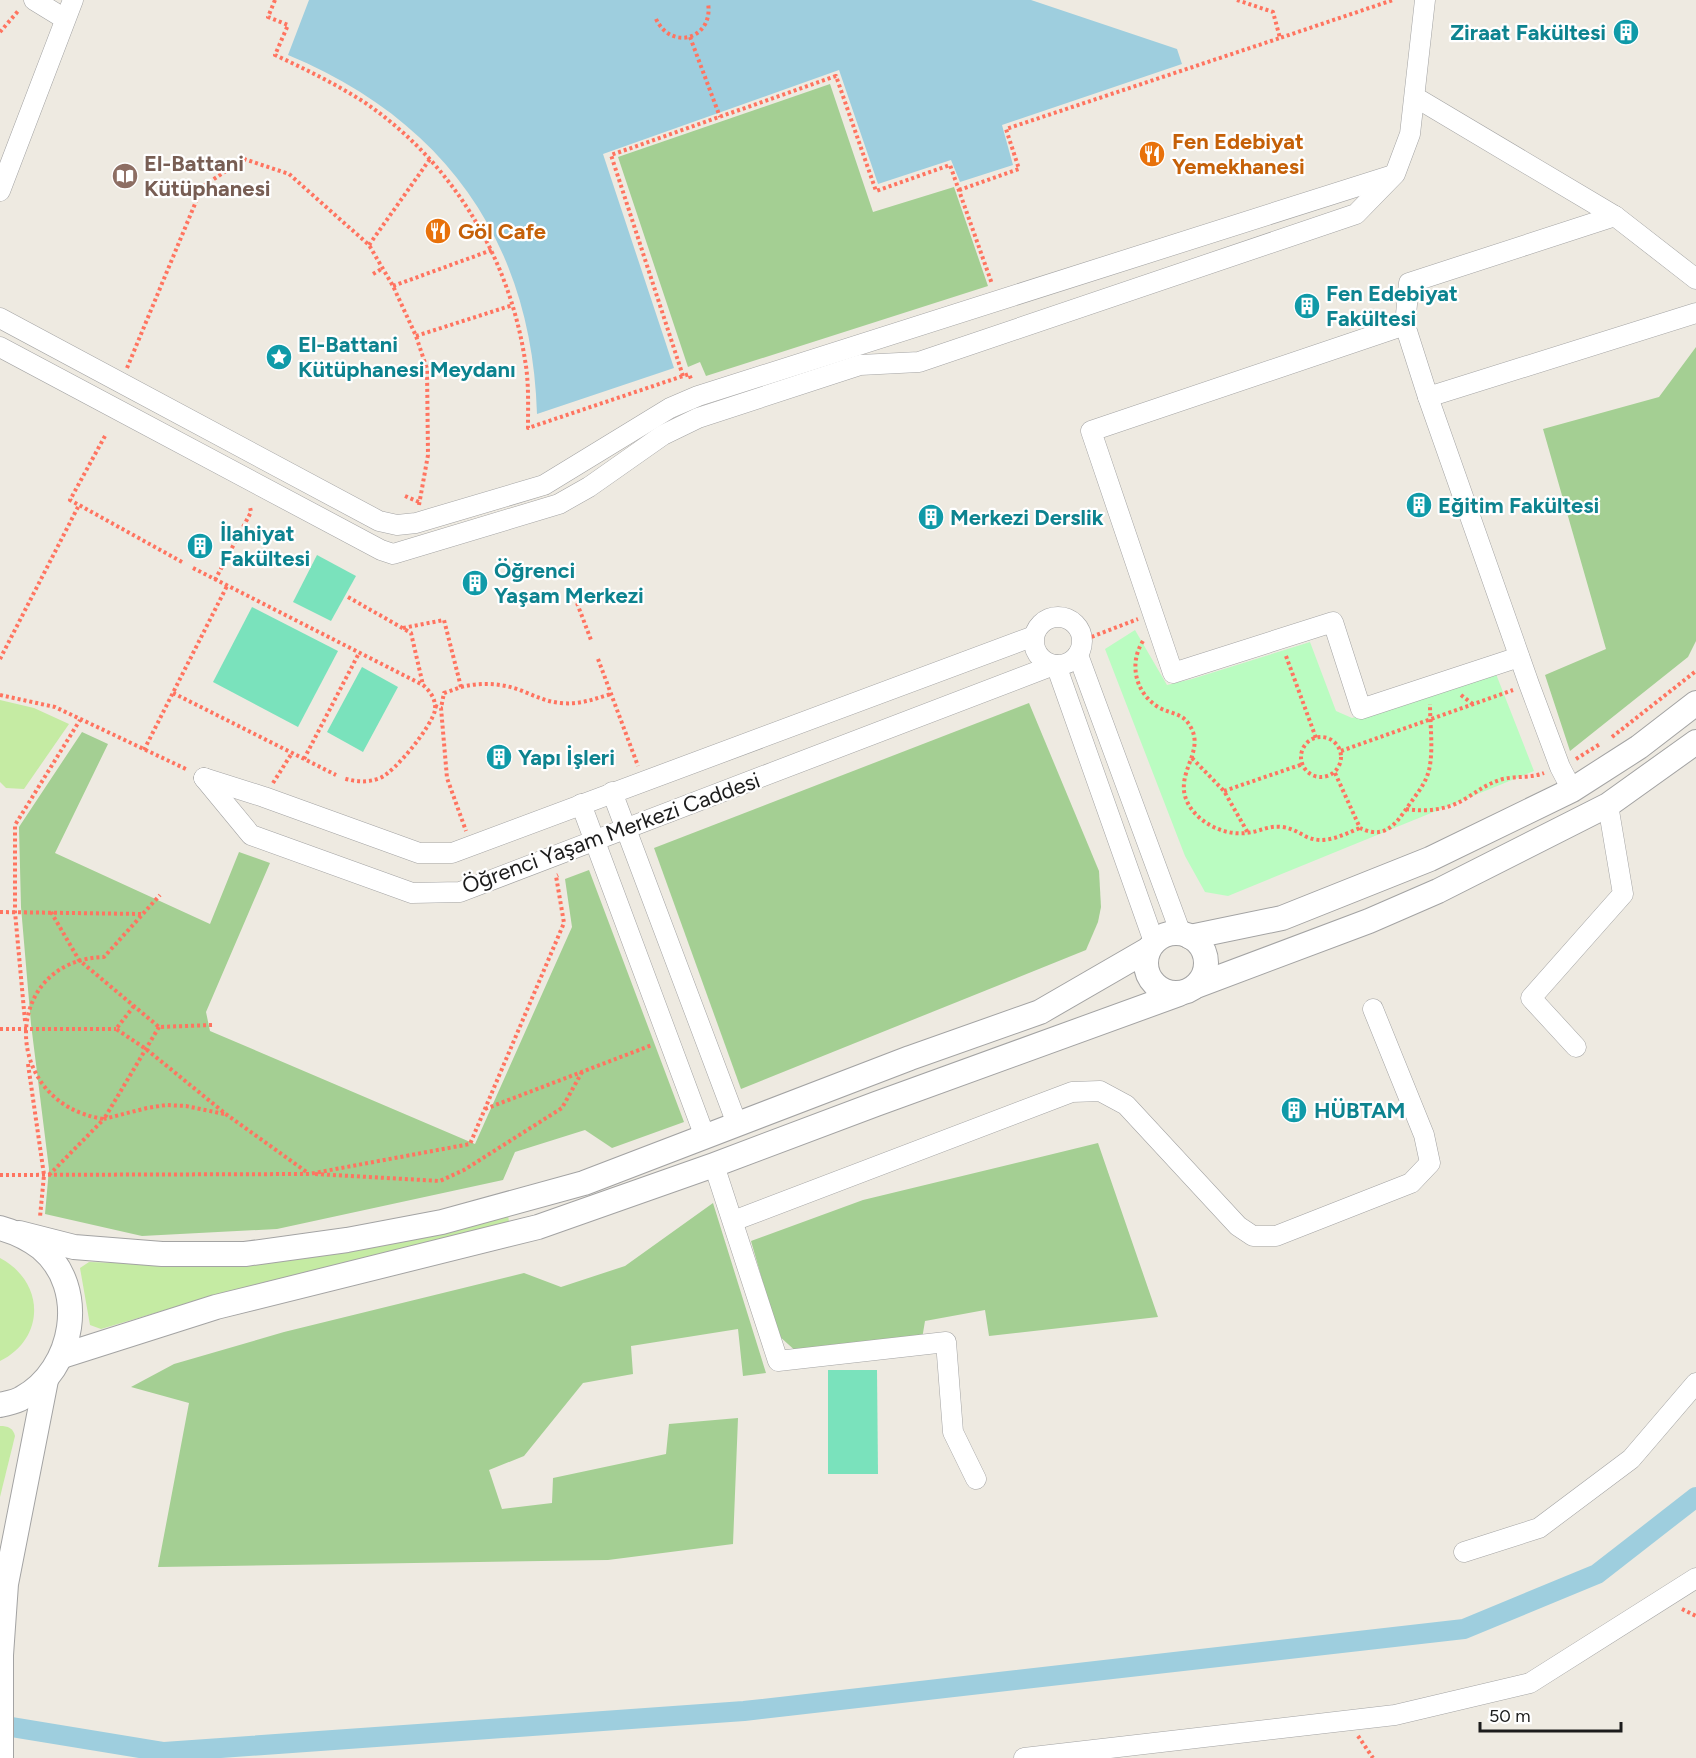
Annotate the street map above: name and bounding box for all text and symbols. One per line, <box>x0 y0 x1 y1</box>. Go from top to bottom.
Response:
building icon: Ziraat Fakültesi <box>1611 17 1641 47</box>
place label: Ziraat Fakültesi <box>1450 19 1606 46</box>
place label: Fen Edebiyat Yemekhanesi <box>1172 128 1305 180</box>
restaurant icon: Fen Edebiyat Yemekhanesi <box>1137 139 1167 169</box>
place label: El-Battani Kütüphanesi <box>144 150 271 202</box>
library icon: El-Battani Kütüphanesi <box>110 161 140 191</box>
restaurant icon: Göl Cafe <box>423 216 453 246</box>
place label: Göl Cafe <box>458 218 546 245</box>
place label: Fen Edebiyat Fakültesi <box>1326 280 1458 332</box>
building icon: Fen Edebiyat Fakültesi <box>1292 291 1322 321</box>
place label: El-Battani Kütüphanesi Meydanı <box>298 331 516 383</box>
place icon: El-Battani Kütüphanesi Meydanı <box>264 342 294 372</box>
building icon: Eğitim Fakültesi <box>1404 490 1434 520</box>
place label: Eğitim Fakültesi <box>1438 492 1599 519</box>
building icon: Merkezi Derslik <box>916 502 946 532</box>
place label: Merkezi Derslik <box>950 504 1104 531</box>
place label: İlahiyat Fakültesi <box>220 520 310 572</box>
building icon: İlahiyat Fakültesi <box>185 531 215 561</box>
place label: Öğrenci Yaşam Merkezi <box>494 557 644 609</box>
building icon: Öğrenci Yaşam Merkezi <box>460 568 490 598</box>
building icon: Yapı İşleri <box>484 742 514 772</box>
place label: Yapı İşleri <box>518 744 615 771</box>
street label: Öğrenci Yaşam Merkezi Caddesi <box>458 766 764 900</box>
building icon: HÜBTAM <box>1279 1095 1309 1125</box>
place label: HÜBTAM <box>1314 1097 1405 1124</box>
scale bar <box>1480 1695 1621 1733</box>
text: 50 m <box>1489 1705 1531 1727</box>

